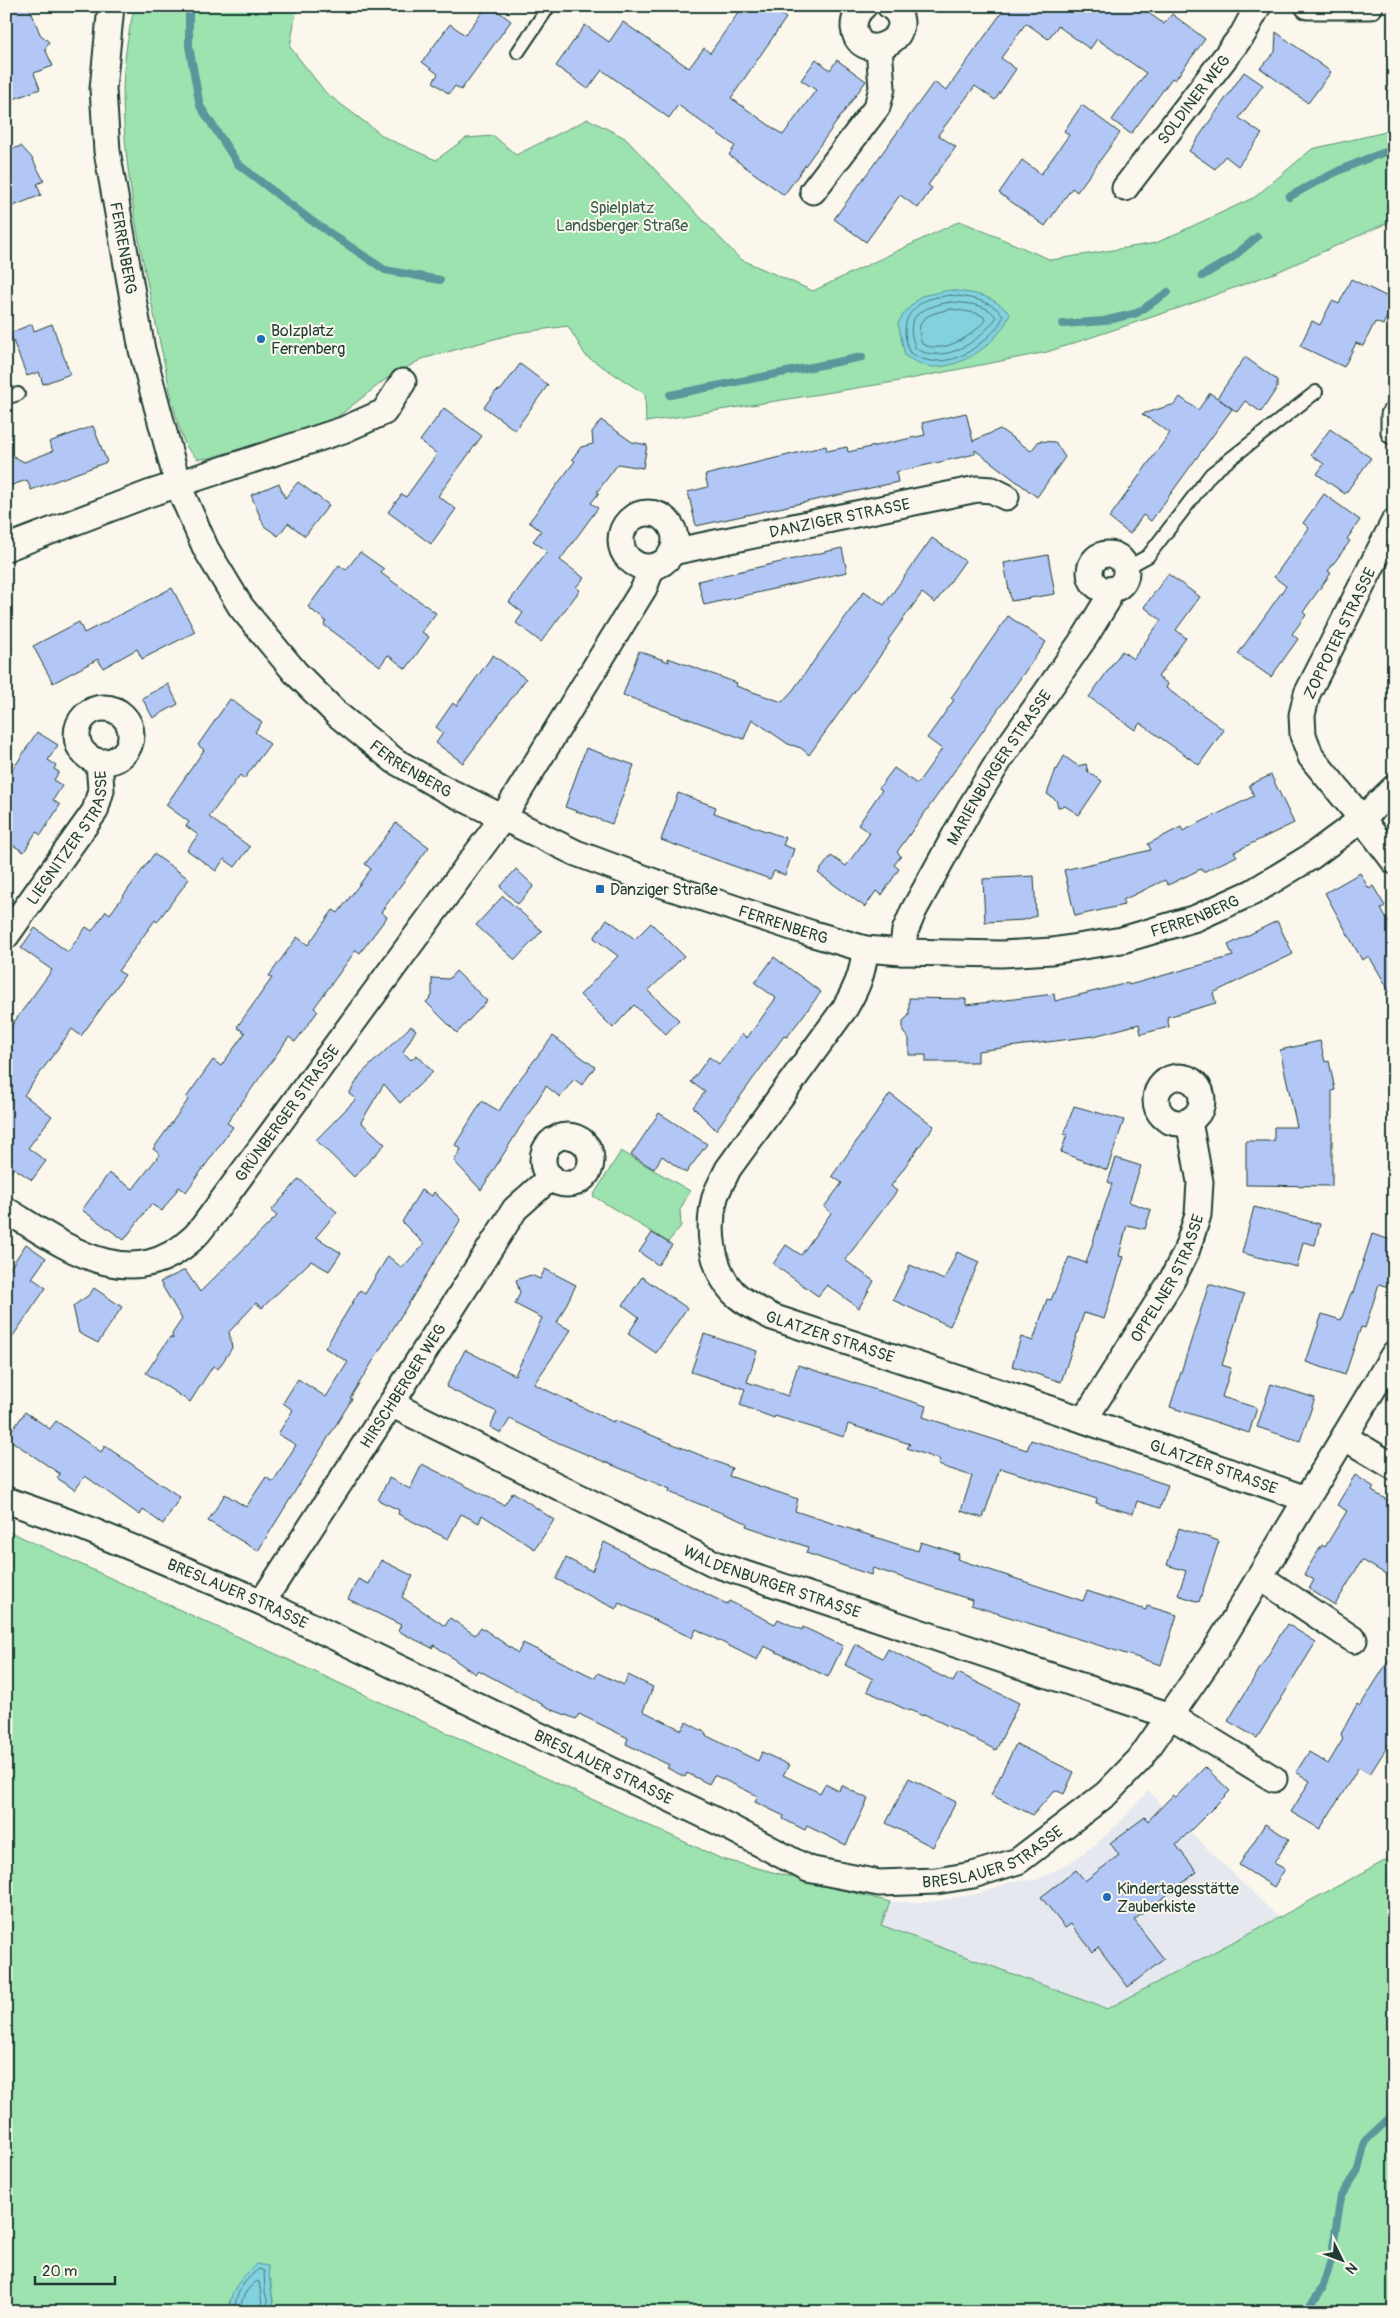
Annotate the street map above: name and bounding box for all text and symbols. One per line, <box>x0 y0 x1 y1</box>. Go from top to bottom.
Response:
street label: SOLDINER WEG <box>1153 51 1235 148</box>
park label: Spielplatz Landsberger Straße <box>556 198 688 236</box>
street label: FERRENBERG <box>105 201 141 296</box>
place label: Bolzplatz Ferrenberg <box>271 321 345 359</box>
marker: Bolzplatz Ferrenberg <box>255 333 267 345</box>
street label: DANZIGER STRASSE <box>767 494 912 543</box>
street label: ZOPPOTER STRASSE <box>1299 564 1380 702</box>
street label: MARIENBURGER STRASSE <box>943 686 1056 849</box>
street label: FERRENBERG <box>365 736 455 802</box>
street label: LIEGNITZER STRASSE <box>23 770 112 909</box>
place label: Danziger Straße <box>610 880 718 900</box>
marker: Danziger Straße <box>594 883 606 895</box>
street label: FERRENBERG <box>1148 891 1243 942</box>
street label: FERRENBERG <box>736 901 830 949</box>
street label: GRÜNBERGER STRASSE <box>231 1041 344 1186</box>
street label: OPPELNER STRASSE <box>1126 1212 1209 1346</box>
street label: GLATZER STRASSE <box>762 1306 897 1368</box>
street label: HIRSCHBERGER WEG <box>356 1320 451 1452</box>
street label: GLATZER STRASSE <box>1147 1435 1280 1499</box>
street label: WALDENBURGER STRASSE <box>680 1541 863 1623</box>
street label: BRESLAUER STRASSE <box>164 1554 311 1634</box>
street label: BRESLAUER STRASSE <box>531 1726 676 1810</box>
street label: BRESLAUER STRASSE <box>922 1821 1067 1892</box>
place label: Kindertagesstätte Zauberkiste <box>1117 1879 1239 1917</box>
marker: Kindertagesstätte Zauberkiste <box>1101 1891 1113 1903</box>
north arrow <box>1318 2236 1368 2286</box>
scale bar <box>35 2253 115 2285</box>
text: N <box>1342 2259 1361 2278</box>
text: 20 m <box>42 2262 77 2281</box>

